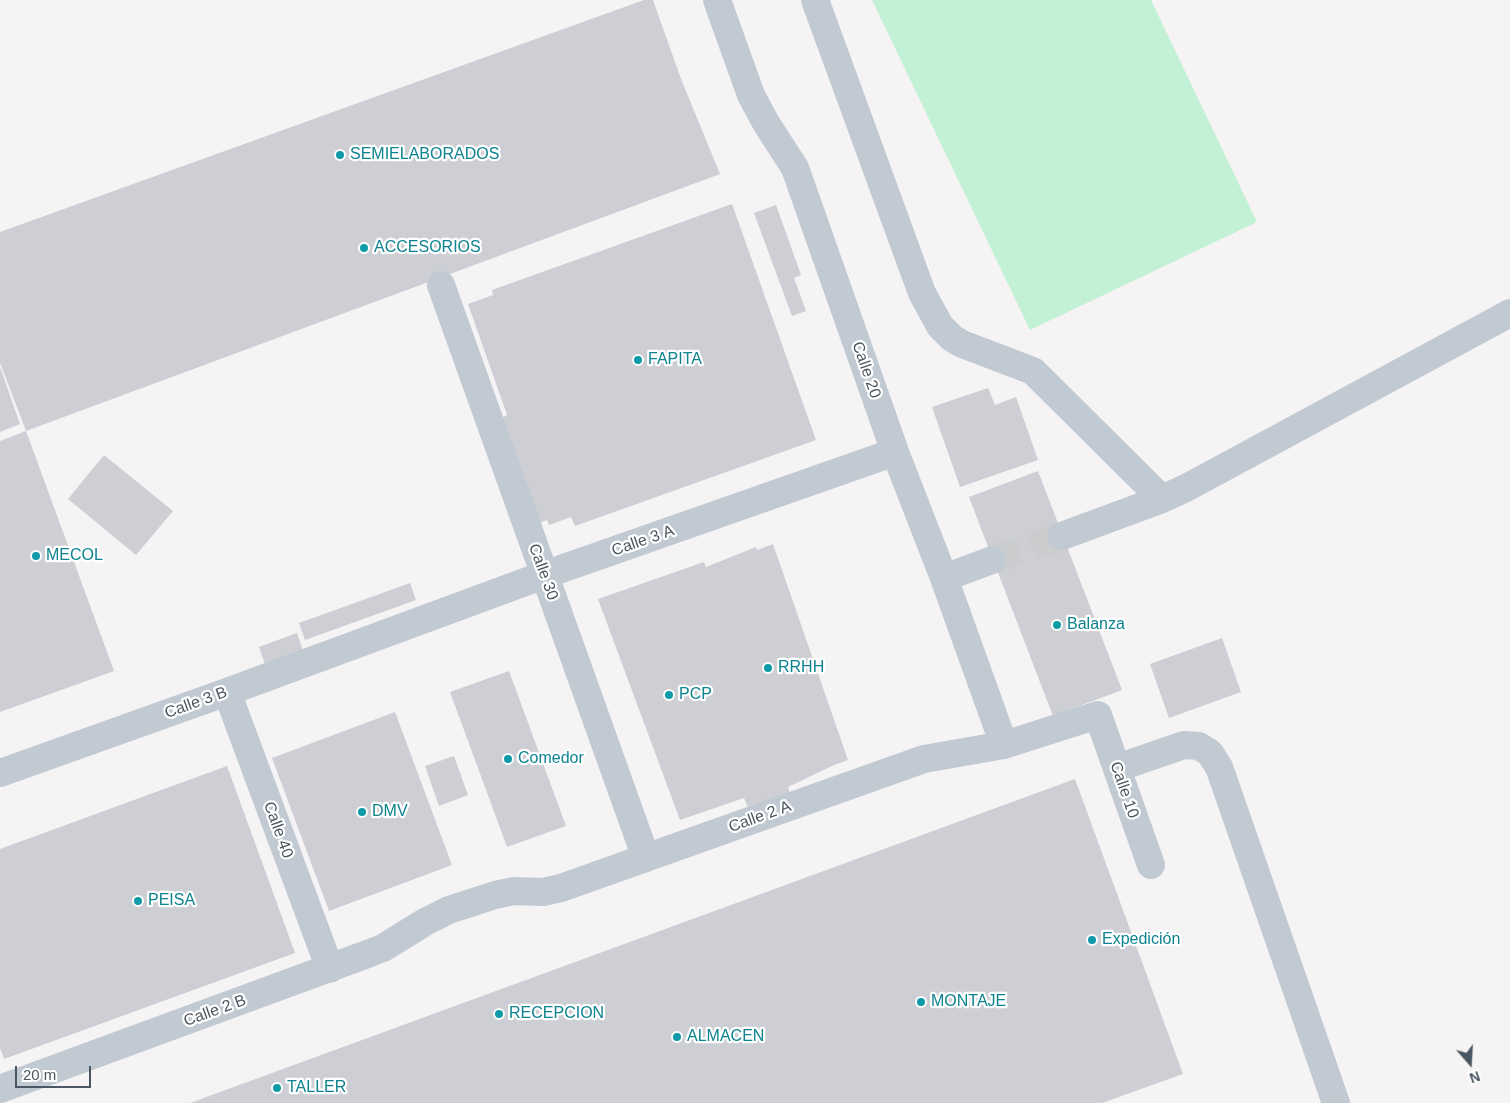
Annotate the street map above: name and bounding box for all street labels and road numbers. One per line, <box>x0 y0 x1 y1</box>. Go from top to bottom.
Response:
street label: Calle 20 <box>847 339 885 401</box>
street label: Calle 3 A <box>609 521 677 561</box>
street label: Calle 30 <box>524 541 562 603</box>
street label: Calle 3 B <box>162 683 230 723</box>
street label: Calle 10 <box>1105 759 1143 821</box>
street label: Calle 2 A <box>726 797 794 837</box>
street label: Calle 40 <box>259 799 297 861</box>
street label: Calle 2 B <box>181 991 249 1031</box>

